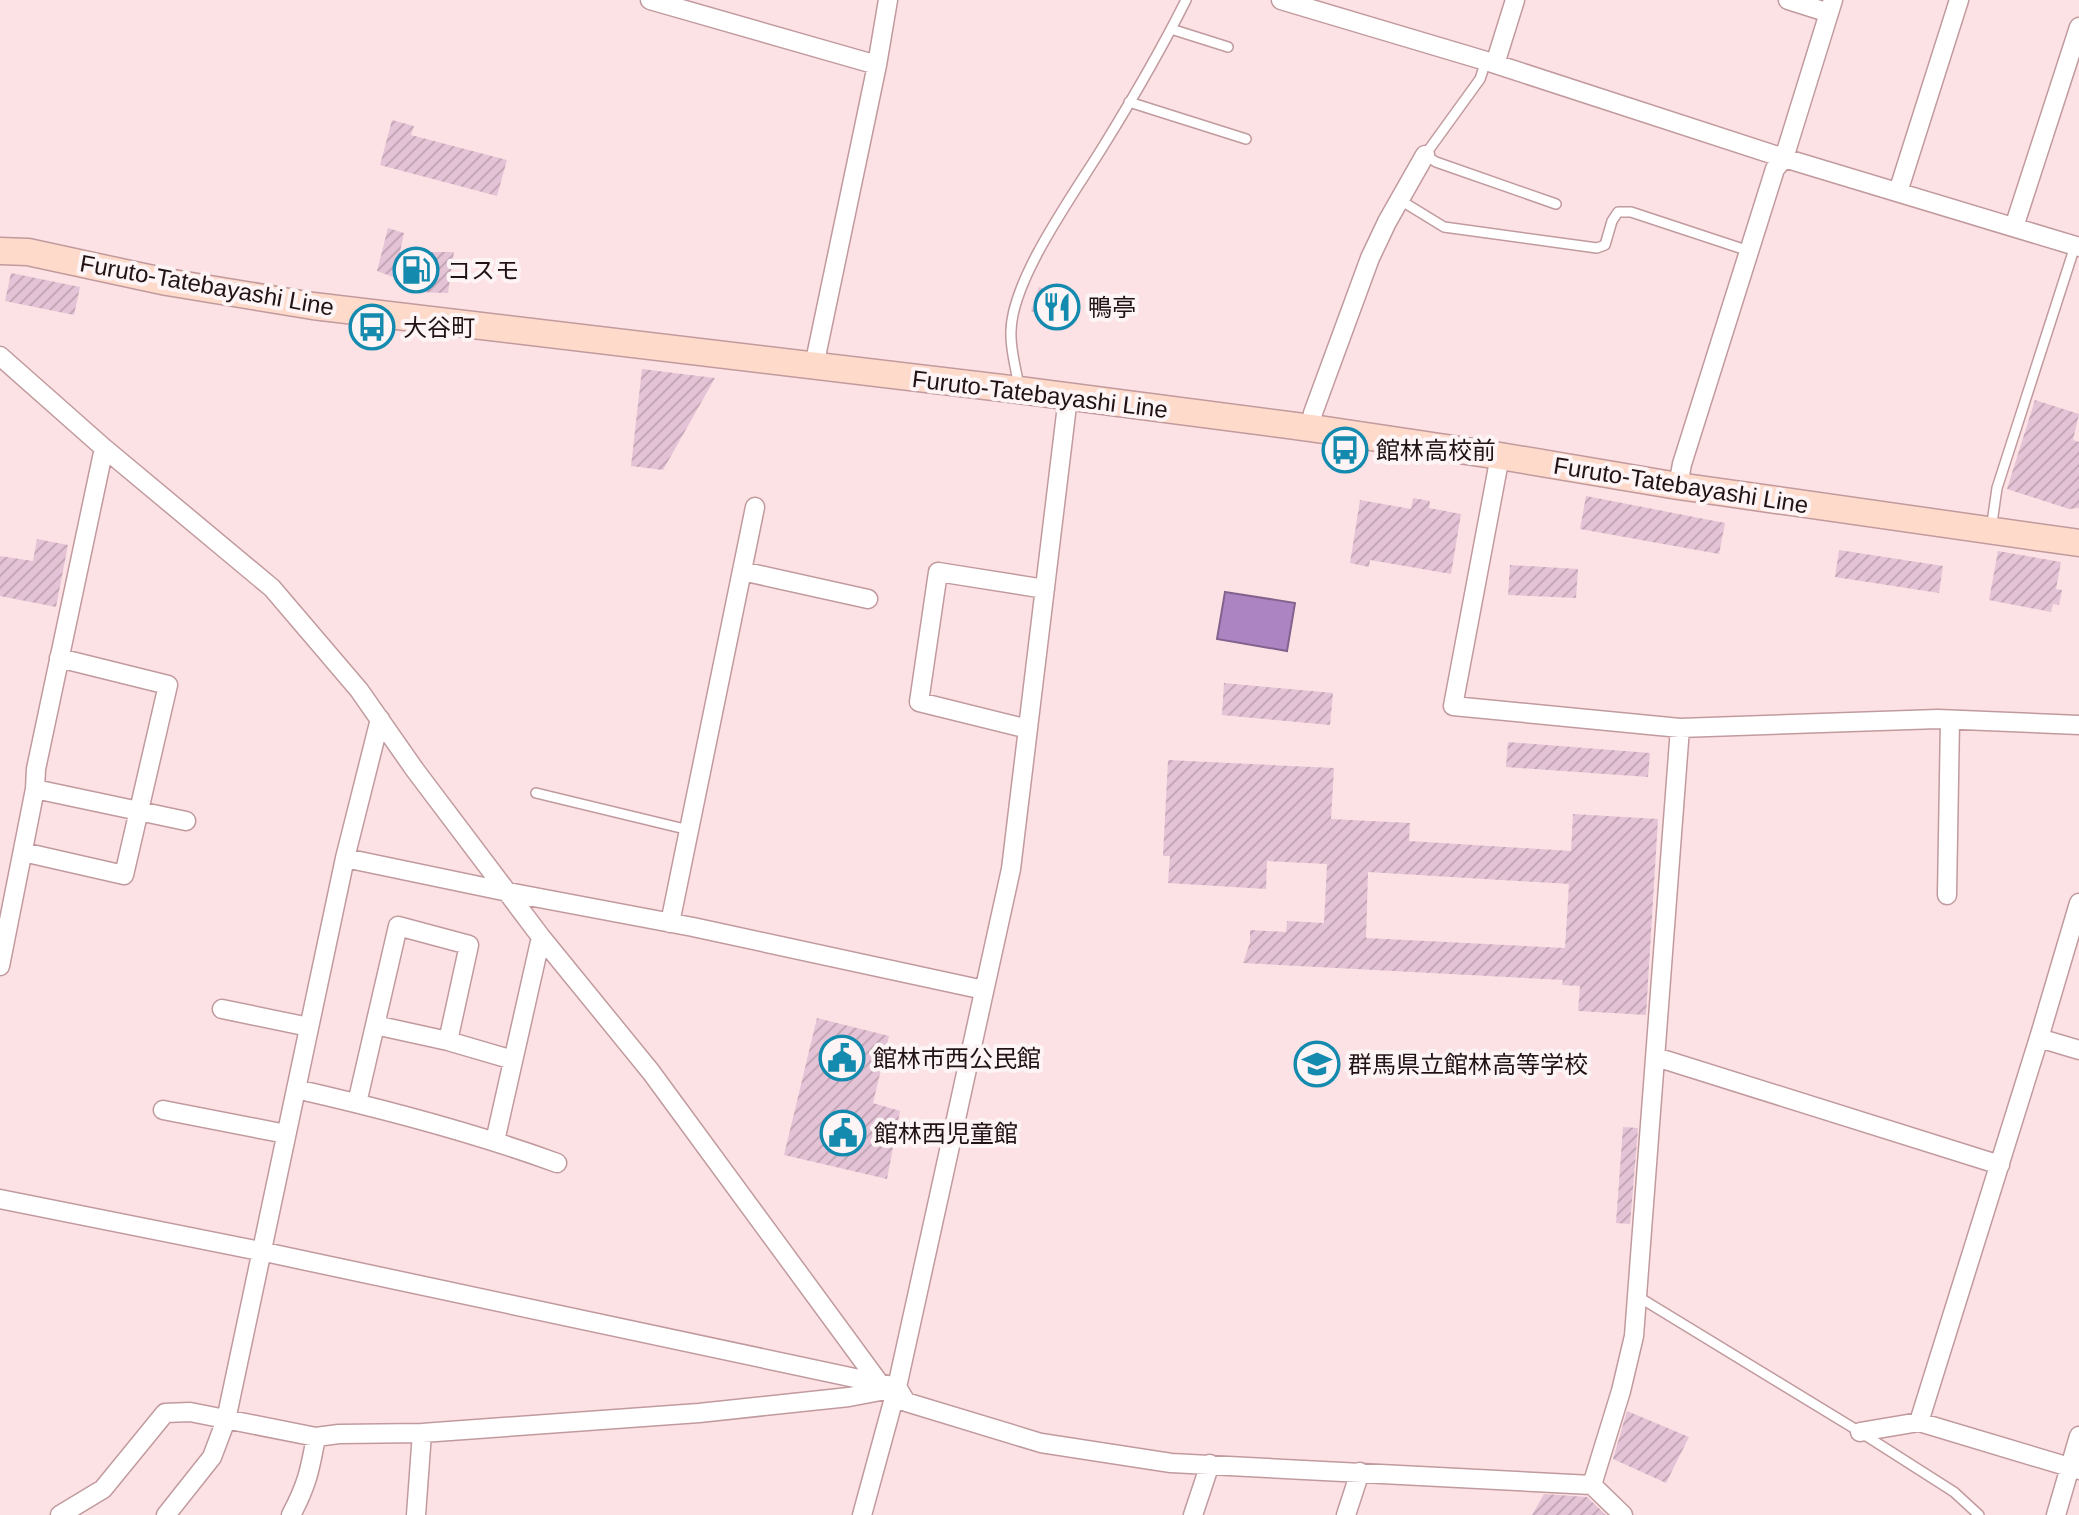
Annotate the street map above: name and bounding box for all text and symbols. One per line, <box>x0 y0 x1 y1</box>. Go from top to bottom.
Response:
fuel station icon: コスモ <box>392 246 440 294</box>
street label: Furuto-Tatebayashi Line <box>78 249 336 321</box>
place label: コスモ <box>447 257 519 284</box>
restaurant icon: 鴨亭 <box>1033 283 1081 331</box>
place label: 鴨亭 <box>1088 294 1136 321</box>
bus stop icon: 大谷町 <box>348 303 396 351</box>
place label: 大谷町 <box>403 314 475 341</box>
street label: Furuto-Tatebayashi Line <box>911 365 1169 423</box>
bus stop icon: 館林高校前 <box>1321 426 1369 474</box>
place label: 館林高校前 <box>1376 437 1496 464</box>
street label: Furuto-Tatebayashi Line <box>1552 452 1810 518</box>
public building icon: 館林市西公民館 <box>818 1034 866 1082</box>
school or university icon: 群馬県立館林高等学校 <box>1293 1040 1341 1088</box>
place label: 館林市西公民館 <box>873 1045 1041 1072</box>
place label: 群馬県立館林高等学校 <box>1348 1051 1588 1078</box>
public building icon: 館林西児童館 <box>819 1109 867 1157</box>
place label: 館林西児童館 <box>874 1120 1018 1147</box>

